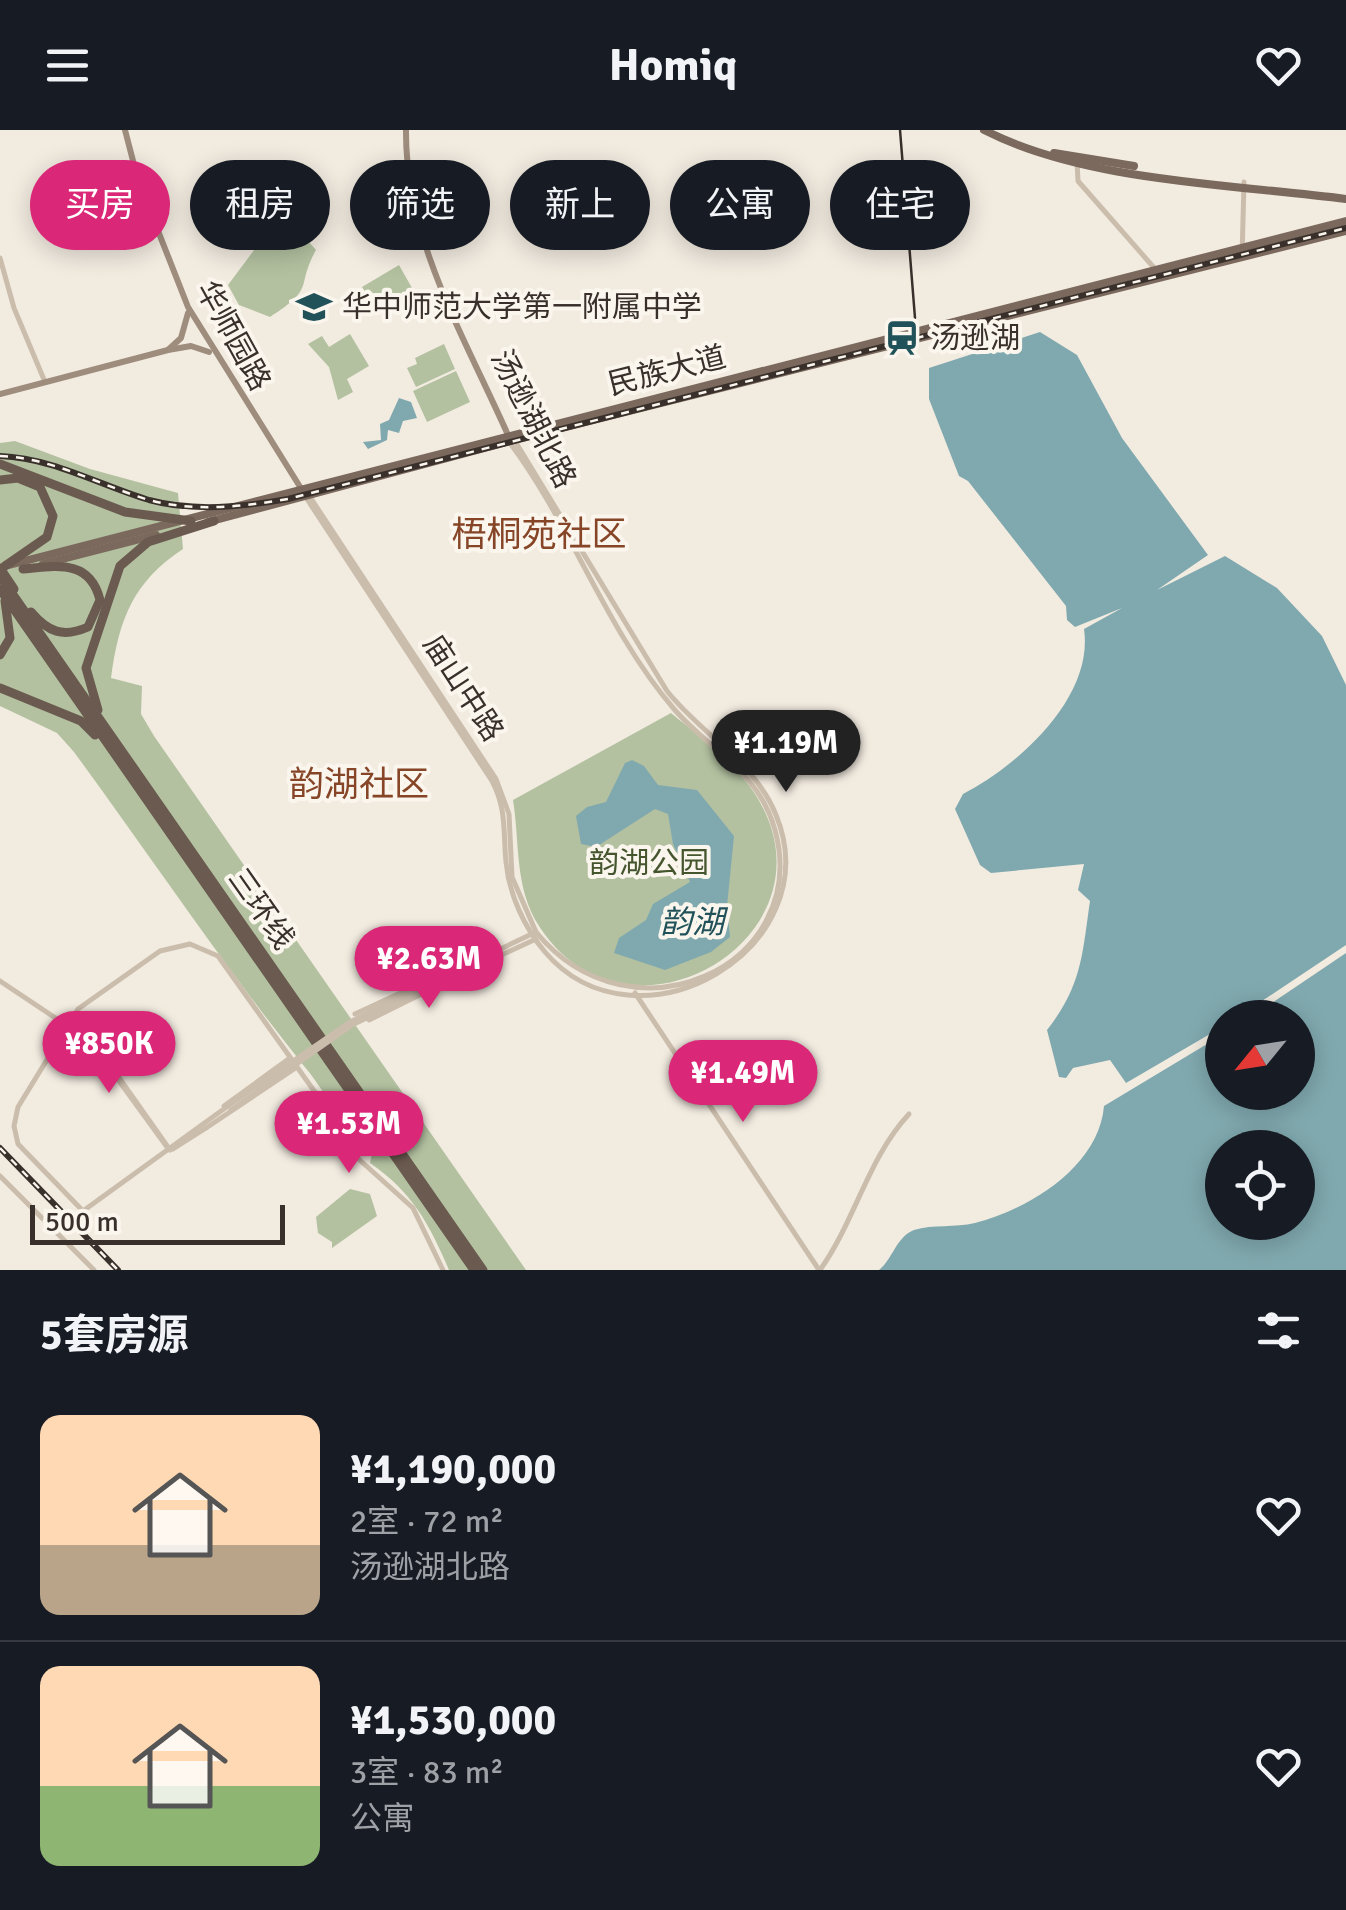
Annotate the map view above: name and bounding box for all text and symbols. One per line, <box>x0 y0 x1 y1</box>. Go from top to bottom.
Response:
icon: menu <box>40 38 95 93</box>
text: Homiq <box>609 38 737 93</box>
icon: heart <box>1251 38 1306 93</box>
chip: 买房 <box>30 160 170 250</box>
chip: 租房 <box>190 160 330 250</box>
chip: 筛选 <box>350 160 490 250</box>
chip: 新上 <box>510 160 650 250</box>
chip: 公寓 <box>670 160 810 250</box>
chip: 住宅 <box>830 160 970 250</box>
street label: 华师园路 <box>188 275 278 397</box>
school or university icon: 华中师范大学第一附属中学 <box>295 288 333 326</box>
place label: 华中师范大学第一附属中学 <box>342 289 702 326</box>
station icon: 汤逊湖 <box>883 319 921 357</box>
place label: 汤逊湖 <box>930 320 1020 357</box>
street label: 民族大道 <box>604 339 730 403</box>
street label: 汤逊湖北路 <box>482 344 584 494</box>
district label: 梧桐苑社区 <box>451 513 627 556</box>
street label: 庙山中路 <box>415 628 511 748</box>
pin: ¥1.19M <box>705 710 867 795</box>
text: ¥1.19M <box>734 723 838 762</box>
district label: 韵湖社区 <box>289 763 429 806</box>
park label: 韵湖公园 <box>589 845 709 882</box>
street label: 三环线 <box>220 862 302 956</box>
water label: 韵湖 <box>660 903 729 942</box>
pin: ¥2.63M <box>348 926 510 1011</box>
text: ¥2.63M <box>377 939 481 978</box>
north arrow <box>1205 1000 1315 1110</box>
map controls <box>1205 1000 1315 1240</box>
pin: ¥850K <box>39 1011 179 1096</box>
text: ¥850K <box>65 1024 153 1063</box>
pin: ¥1.49M <box>662 1040 824 1125</box>
text: ¥1.49M <box>691 1053 795 1092</box>
pin: ¥1.53M <box>268 1091 430 1176</box>
text: ¥1.53M <box>297 1104 401 1143</box>
button: locate <box>1205 1130 1315 1240</box>
scale bar <box>30 1200 285 1244</box>
text: 500 m <box>45 1205 119 1239</box>
icon: filters <box>1251 1303 1306 1358</box>
text: 5套房源 <box>40 1310 189 1361</box>
text: ¥1,190,000 <box>350 1444 556 1495</box>
icon: home <box>120 1455 240 1575</box>
icon: heart <box>1251 1488 1306 1543</box>
text: 2室 · 72 m² <box>350 1502 504 1541</box>
text: 汤逊湖北路 <box>350 1548 510 1587</box>
text: ¥1,530,000 <box>350 1695 556 1746</box>
icon: home <box>120 1706 240 1826</box>
icon: heart <box>1251 1739 1306 1794</box>
text: 3室 · 83 m² <box>350 1753 504 1792</box>
text: 公寓 <box>350 1799 414 1838</box>

